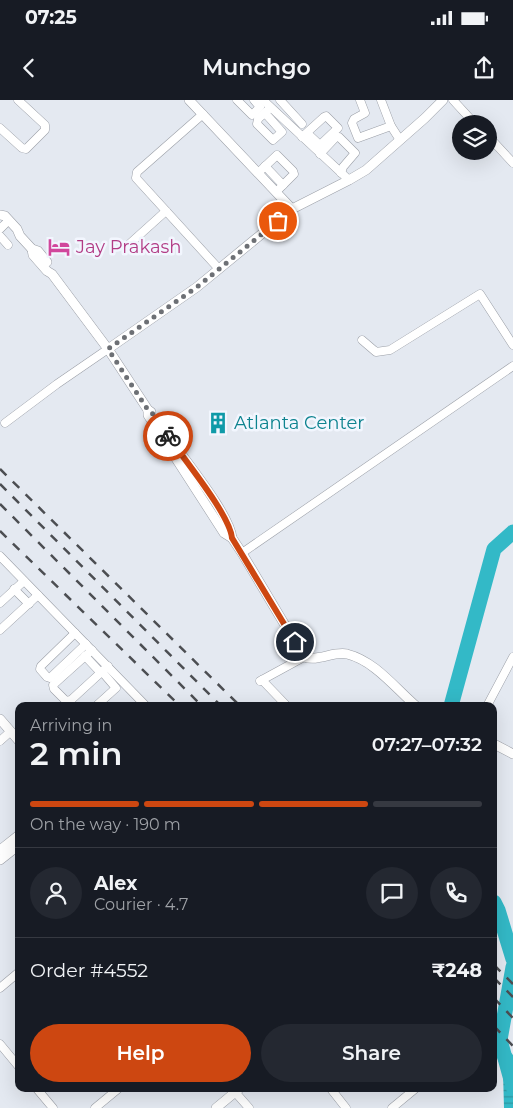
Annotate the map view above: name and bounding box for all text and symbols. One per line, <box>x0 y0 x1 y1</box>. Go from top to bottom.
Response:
text: 07:25 <box>25 6 77 29</box>
icon: back <box>15 54 43 82</box>
text: Munchgo <box>202 54 311 81</box>
icon: share <box>470 54 498 82</box>
map controls <box>452 115 497 160</box>
button: layers <box>452 115 497 160</box>
pin <box>257 200 299 242</box>
icon: bag <box>264 207 292 235</box>
hotel icon: Jay Prakash <box>46 234 72 260</box>
place label: Jay Prakash <box>75 236 182 258</box>
building icon: Atlanta Center <box>205 410 231 436</box>
courier <box>143 411 193 461</box>
place label: Atlanta Center <box>234 412 365 434</box>
icon: bike <box>154 422 182 450</box>
pin <box>274 621 316 663</box>
icon: home <box>281 628 309 656</box>
text: Arriving in <box>30 716 112 735</box>
text: 07:27–07:32 <box>372 733 482 756</box>
text: 2 min <box>30 734 122 773</box>
text: On the way · 190 m <box>30 815 181 834</box>
button: person <box>30 867 82 919</box>
button: chat <box>366 867 418 919</box>
button: phone <box>430 867 482 919</box>
text: Alex <box>94 872 137 895</box>
text: Courier · 4.7 <box>94 895 188 914</box>
text: Order #4552 <box>30 959 148 982</box>
text: ₹248 <box>431 959 482 982</box>
button: Help <box>30 1024 251 1082</box>
button: Share <box>261 1024 482 1082</box>

